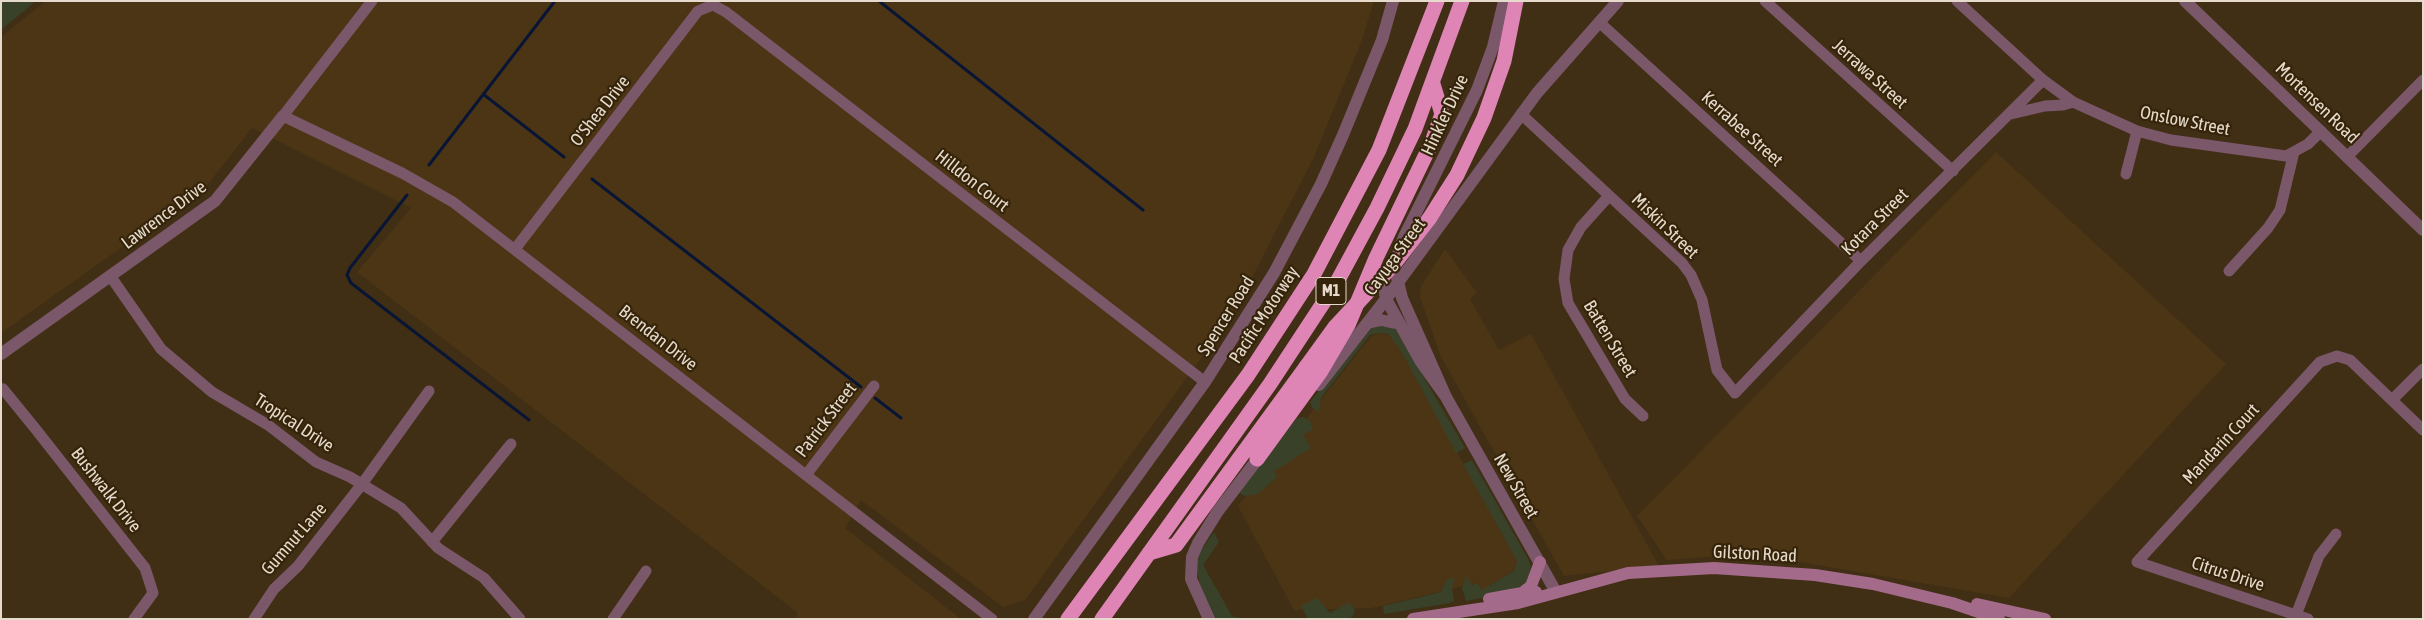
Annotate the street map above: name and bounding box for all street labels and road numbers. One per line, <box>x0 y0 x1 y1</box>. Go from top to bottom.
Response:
street label: Jerrawa Street <box>1828 35 1912 113</box>
street label: Mortensen Road <box>2271 58 2363 148</box>
street label: O'Shea Drive <box>566 71 634 151</box>
street label: Hinkler Drive <box>1417 71 1473 159</box>
street label: Kerrabee Street <box>1697 87 1787 171</box>
street label: Onslow Street <box>2138 102 2232 140</box>
street label: Hilldon Court <box>931 145 1013 217</box>
street label: Lawrence Drive <box>117 176 211 254</box>
street label: Kotara Street <box>1837 184 1913 260</box>
street label: Miskin Street <box>1627 189 1703 263</box>
street label: Cayuga Street <box>1360 214 1430 300</box>
street label: Pacific Motorway <box>1225 262 1303 368</box>
street label: Spencer Road <box>1193 272 1259 360</box>
road number: M1 <box>1316 278 1346 304</box>
street label: Batten Street <box>1579 297 1641 381</box>
street label: Brendan Drive <box>614 301 702 375</box>
street label: Patrick Street <box>791 378 861 462</box>
street label: Tropical Drive <box>250 389 338 457</box>
street label: Mandarin Court <box>2178 399 2264 489</box>
street label: Bushwalk Drive <box>66 443 146 537</box>
street label: New Street <box>1489 450 1543 522</box>
street label: Gumnut Lane <box>257 499 331 579</box>
street label: Gilston Road <box>1713 541 1797 567</box>
street label: Citrus Drive <box>2189 552 2267 596</box>

